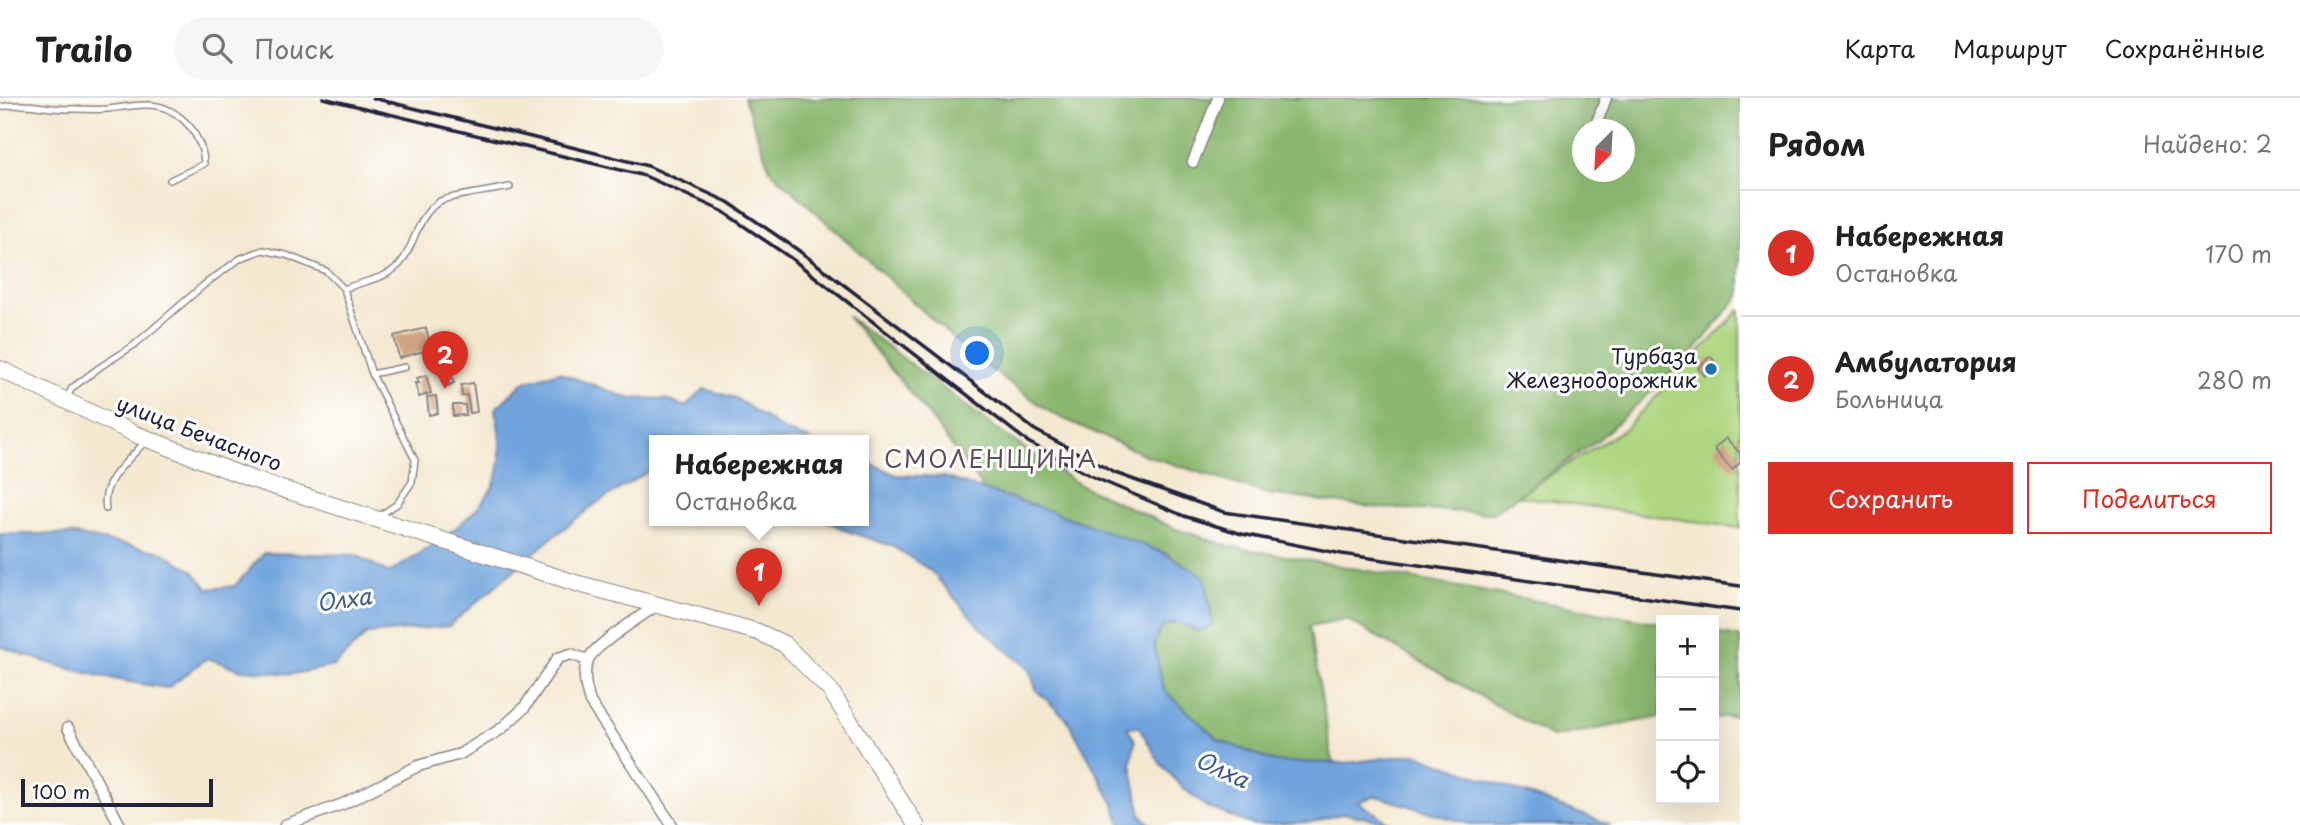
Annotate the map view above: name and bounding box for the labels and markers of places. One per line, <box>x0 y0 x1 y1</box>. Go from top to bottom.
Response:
pin: 2 <box>422 331 468 389</box>
place label: Турбаза Железнодорожник <box>1506 339 1698 395</box>
marker: Турбаза Железнодорожник <box>1703 361 1719 377</box>
pin: 1 <box>736 548 782 606</box>

